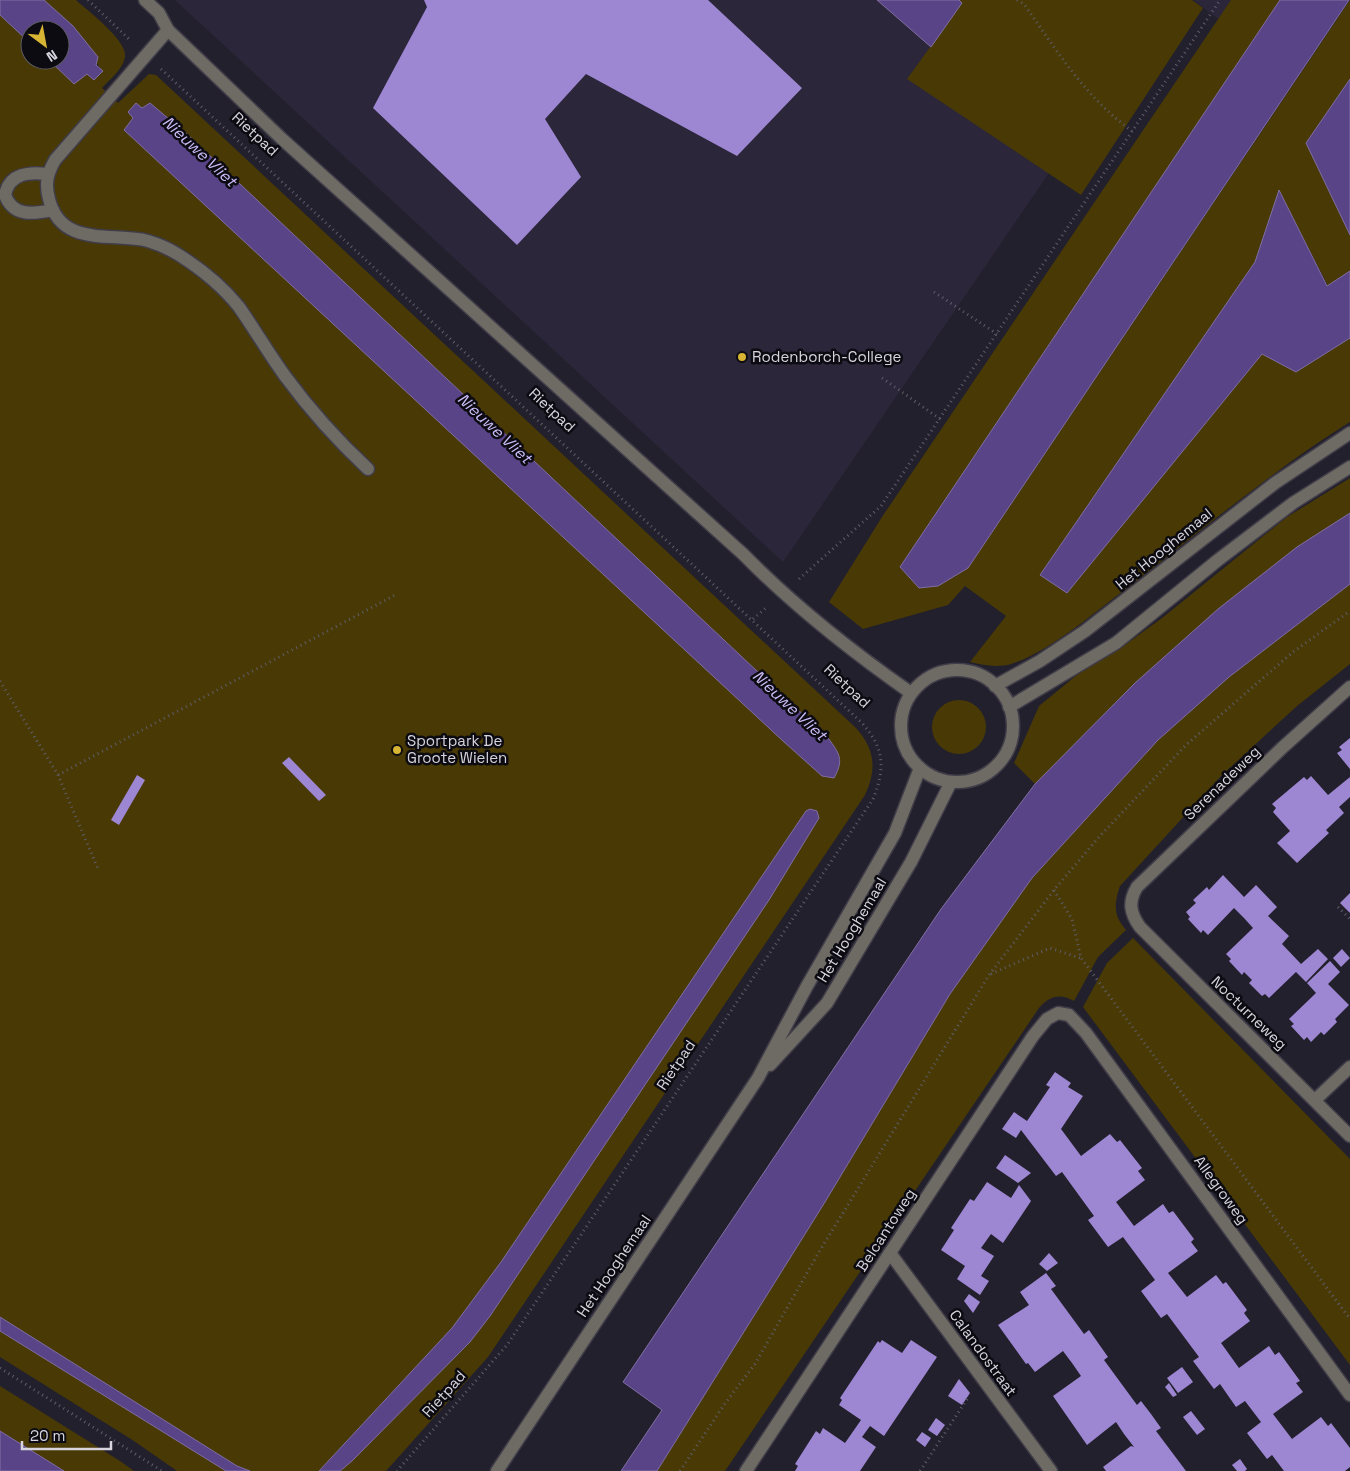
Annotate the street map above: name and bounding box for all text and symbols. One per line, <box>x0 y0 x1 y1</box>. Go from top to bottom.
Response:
north arrow <box>20 20 70 70</box>
text: N <box>43 46 61 66</box>
street label: Rietpad <box>228 107 282 160</box>
water label: Nieuwe Vliet <box>158 112 242 192</box>
place label: Rodenborch-College <box>752 347 902 366</box>
marker: Rodenborch-College <box>736 351 748 363</box>
street label: Rietpad <box>525 383 579 436</box>
water label: Nieuwe Vliet <box>453 389 537 469</box>
street label: Het Hooghemaal <box>1111 504 1216 593</box>
street label: Rietpad <box>820 659 874 712</box>
water label: Nieuwe Vliet <box>748 666 832 746</box>
place label: Sportpark De Groote Wielen <box>407 731 507 767</box>
street label: Serenadeweg <box>1180 742 1264 824</box>
marker: Sportpark De Groote Wielen <box>391 744 403 756</box>
street label: Het Hooghemaal <box>813 874 890 986</box>
street label: Nocturneweg <box>1208 972 1291 1053</box>
street label: Rietpad <box>652 1036 699 1093</box>
street label: Allegroweg <box>1190 1152 1253 1228</box>
street label: Belcantoweg <box>852 1185 919 1275</box>
street label: Het Hooghemaal <box>572 1211 655 1320</box>
street label: Calandostraat <box>946 1306 1021 1400</box>
street label: Rietpad <box>418 1366 470 1421</box>
scale bar <box>22 1418 111 1450</box>
text: 20 m <box>30 1426 65 1445</box>

